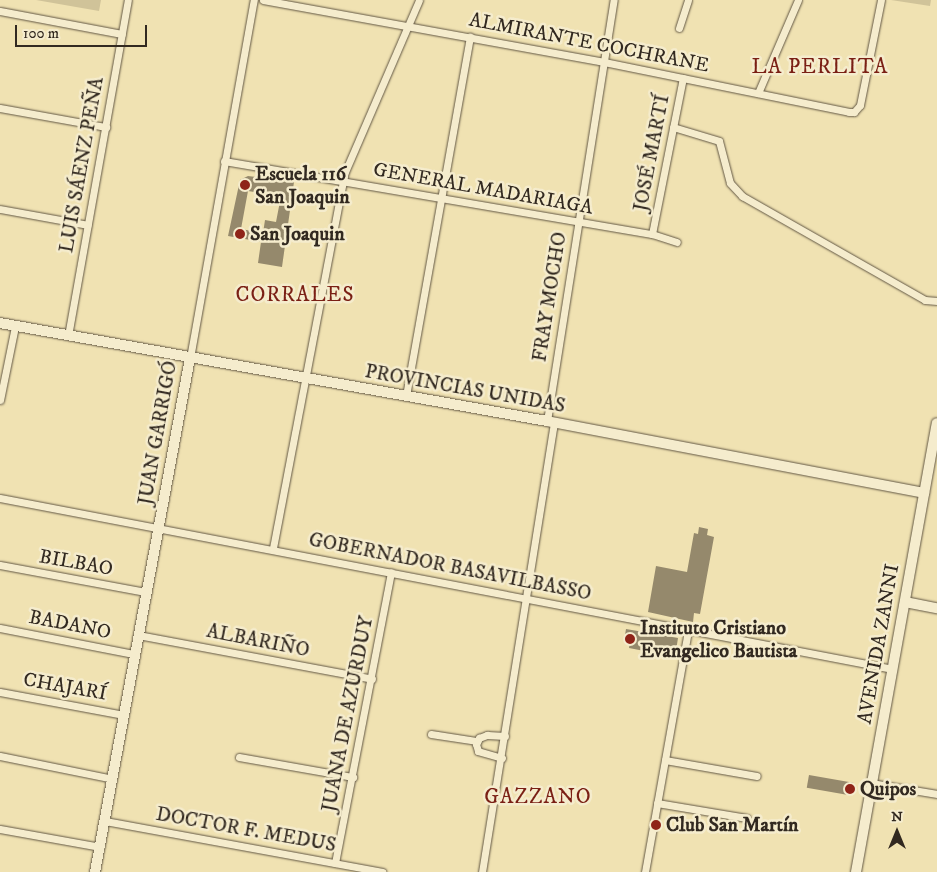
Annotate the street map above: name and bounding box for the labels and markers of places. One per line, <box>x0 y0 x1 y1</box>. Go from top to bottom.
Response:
place label: Escuela 116 San Joaquin <box>255 162 350 209</box>
marker: Escuela 116 San Joaquin <box>239 179 251 191</box>
place label: San Joaquin <box>250 222 345 246</box>
marker: San Joaquin <box>234 228 246 240</box>
place label: Instituto Cristiano Evangelico Bautista <box>640 616 797 663</box>
marker: Instituto Cristiano Evangelico Bautista <box>624 633 636 645</box>
place label: Quipos <box>860 777 916 801</box>
marker: Quipos <box>844 783 856 795</box>
place label: Club San Martín <box>666 813 798 837</box>
marker: Club San Martín <box>650 819 662 831</box>

